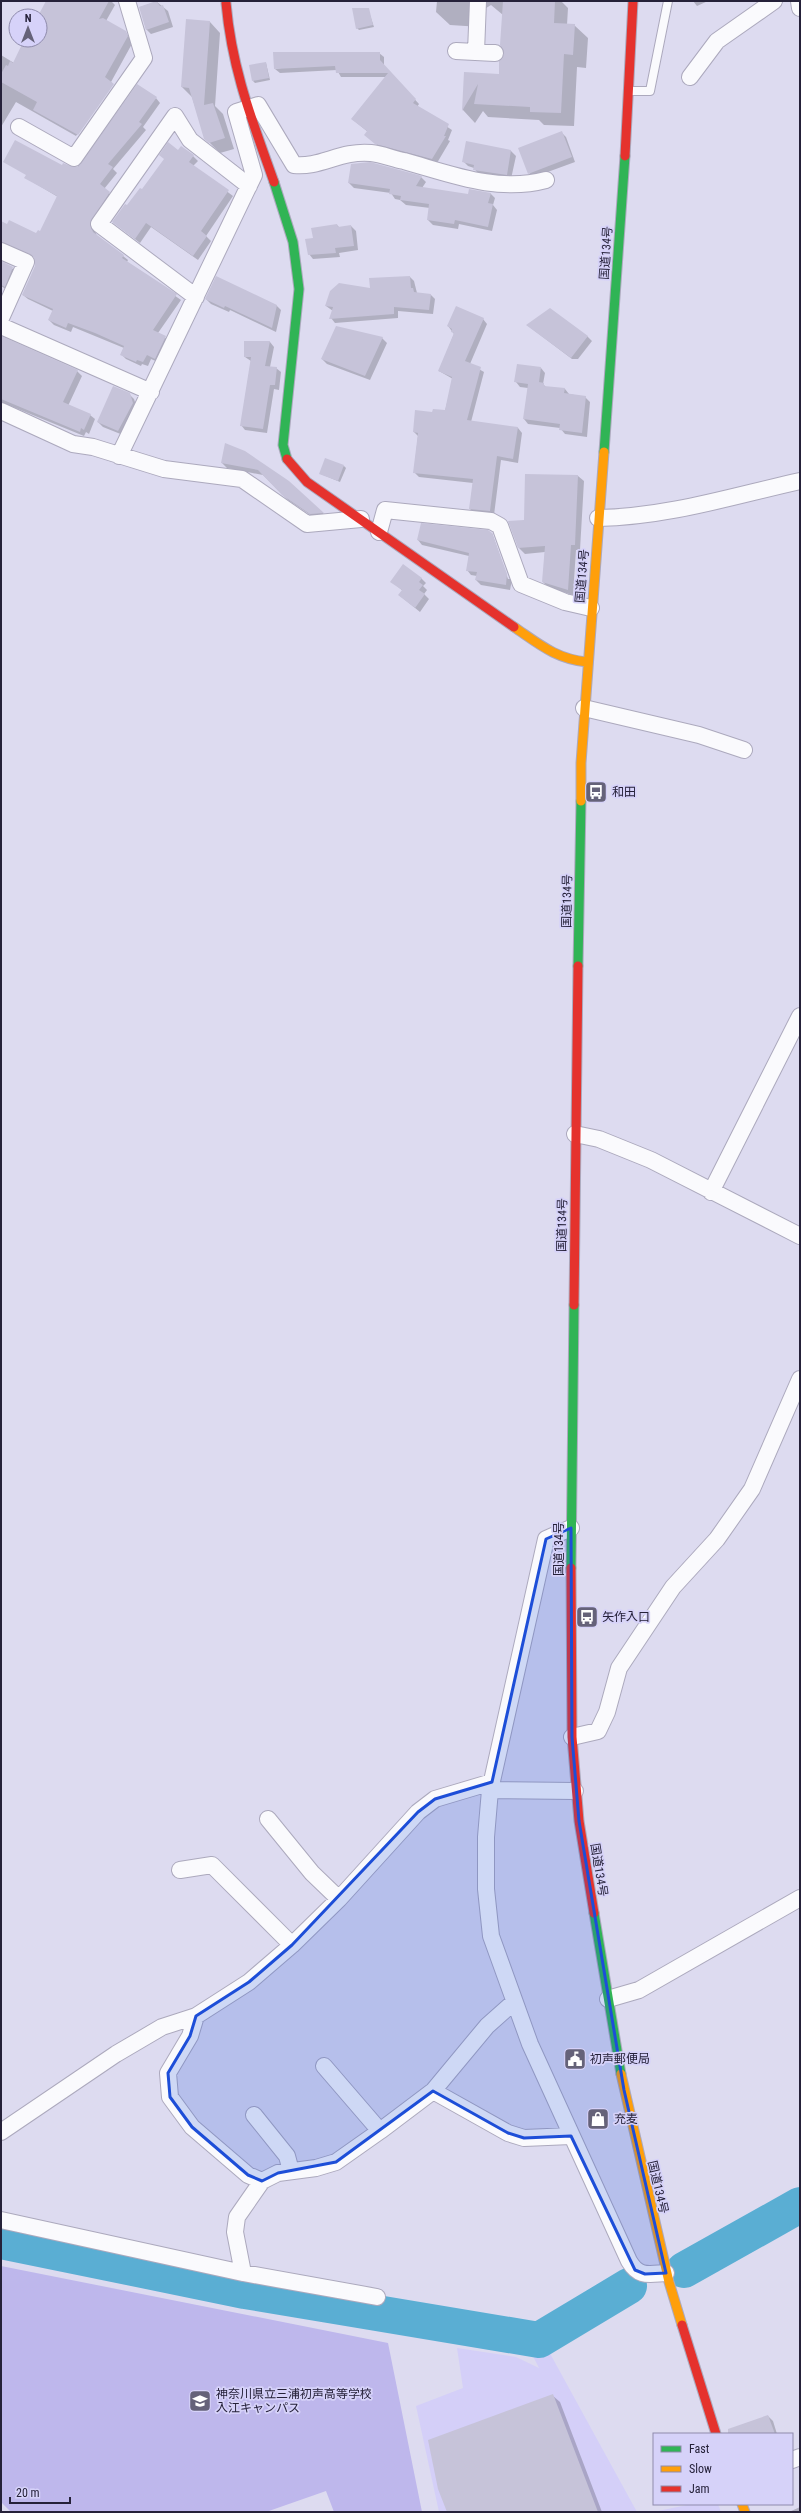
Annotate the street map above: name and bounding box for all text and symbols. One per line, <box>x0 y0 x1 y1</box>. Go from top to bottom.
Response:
north arrow <box>8 8 48 48</box>
text: N <box>25 12 32 25</box>
street label: 国道134号 <box>597 226 615 280</box>
street label: 国道134号 <box>573 549 591 603</box>
bus stop icon: 和田 <box>583 779 609 805</box>
place label: 和田 <box>612 785 636 799</box>
street label: 国道134号 <box>560 874 574 928</box>
street label: 国道134号 <box>555 1198 569 1252</box>
street label: 国道134号 <box>552 1522 566 1576</box>
bus stop icon: 矢作入口 <box>574 1604 600 1630</box>
place label: 矢作入口 <box>602 1610 650 1624</box>
street label: 国道134号 <box>588 1842 610 1898</box>
public building icon: 初声郵便局 <box>562 2046 588 2072</box>
place label: 初声郵便局 <box>590 2052 650 2066</box>
shop icon: 充麦 <box>585 2106 611 2132</box>
place label: 充麦 <box>614 2112 638 2126</box>
street label: 国道134号 <box>645 2159 671 2215</box>
place label: 神奈川県立三浦初声高等学校 入江キャンパス <box>216 2387 372 2415</box>
school or university icon: 神奈川県立三浦初声高等学校 入江キャンパス <box>187 2388 213 2414</box>
legend <box>653 2433 793 2505</box>
text: Fast <box>689 2442 710 2456</box>
text: Slow <box>689 2462 712 2476</box>
scale bar <box>10 2479 70 2505</box>
text: Jam <box>689 2482 710 2496</box>
text: 20 m <box>16 2486 40 2500</box>

